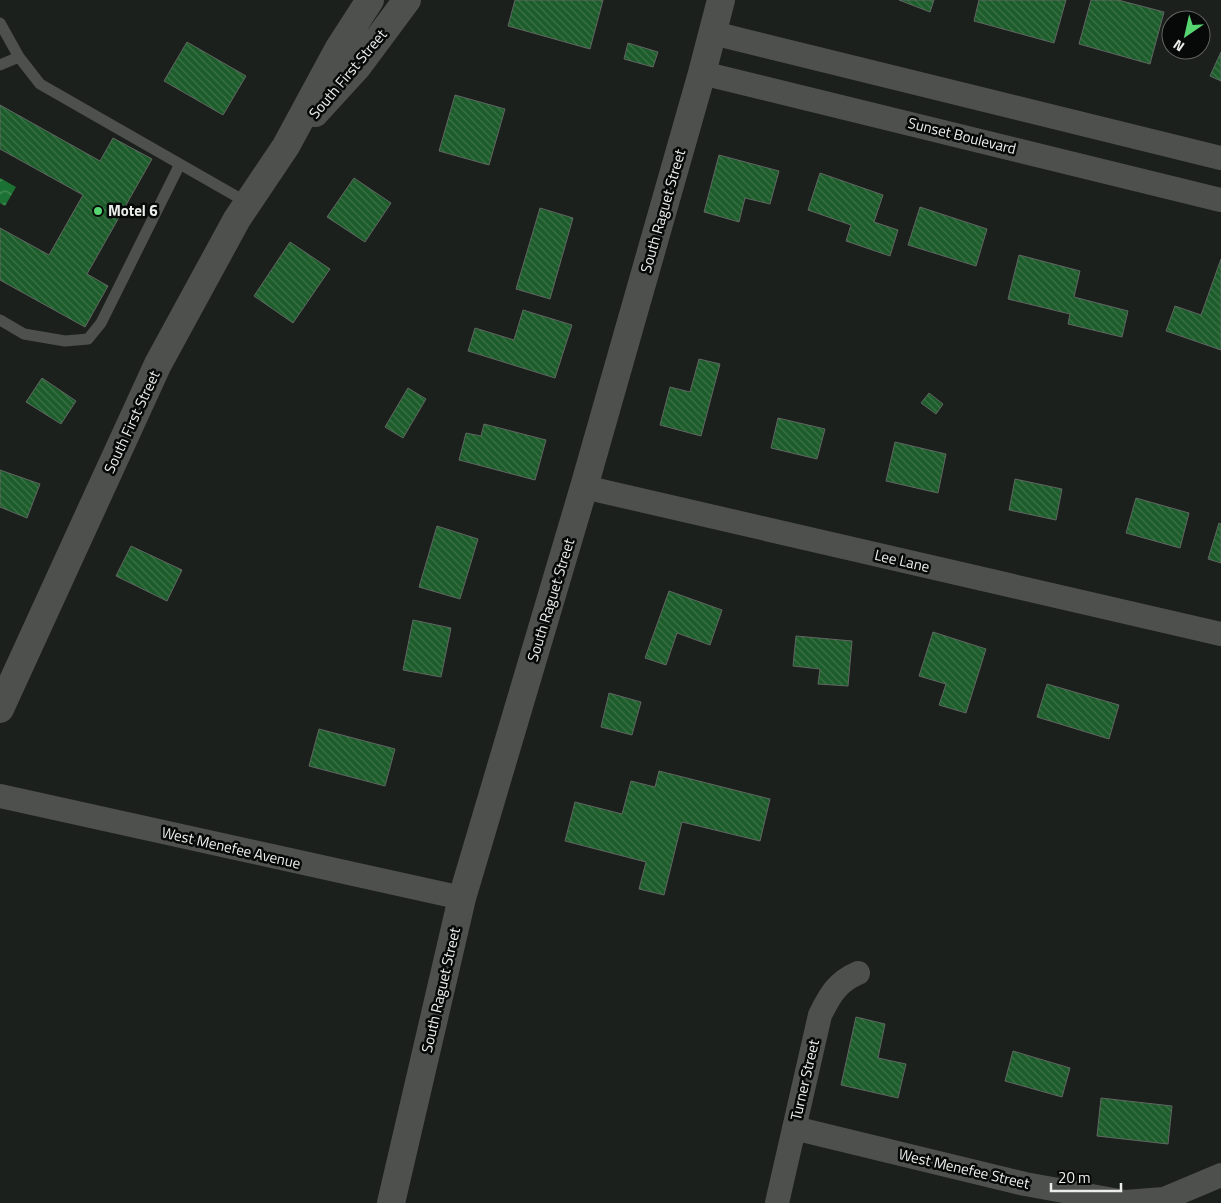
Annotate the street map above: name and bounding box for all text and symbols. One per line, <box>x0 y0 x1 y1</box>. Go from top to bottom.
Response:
north arrow <box>1161 10 1211 60</box>
street label: South First Street <box>303 23 393 124</box>
text: N <box>1169 35 1188 58</box>
street label: Sunset Boulevard <box>906 111 1019 160</box>
street label: South Raguet Street <box>634 146 691 275</box>
place label: Motel 6 <box>108 199 158 222</box>
marker: Motel 6 <box>92 205 104 217</box>
street label: South First Street <box>98 366 166 477</box>
street label: South Raguet Street <box>521 535 580 664</box>
street label: Lee Lane <box>872 543 932 578</box>
street label: West Menefee Avenue <box>159 820 303 875</box>
street label: South Raguet Street <box>415 924 466 1055</box>
street label: Turner Street <box>784 1036 825 1123</box>
street label: West Menefee Street <box>896 1142 1033 1195</box>
scale bar <box>1051 1160 1121 1192</box>
text: 20 m <box>1058 1166 1091 1189</box>

